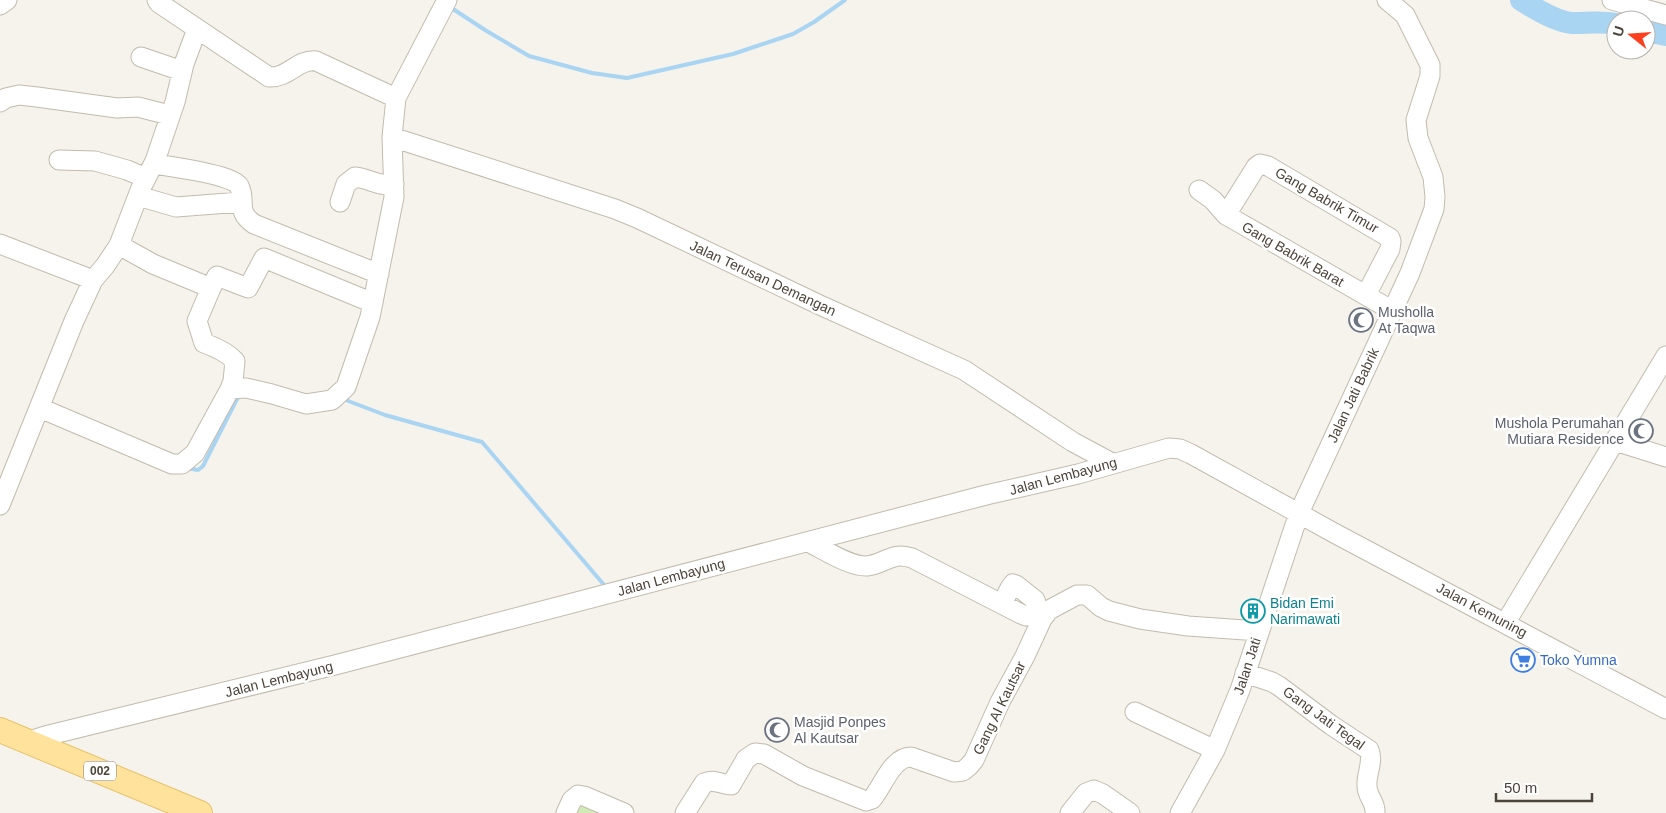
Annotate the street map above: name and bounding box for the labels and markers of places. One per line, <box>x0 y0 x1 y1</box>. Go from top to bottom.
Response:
place label: Musholla At Taqwa <box>1378 304 1436 336</box>
mosque icon: Musholla At Taqwa <box>1348 307 1374 333</box>
place label: Mushola Perumahan Mutiara Residence <box>1495 415 1624 447</box>
mosque icon: Mushola Perumahan Mutiara Residence <box>1628 418 1654 444</box>
place label: Bidan Emi Narimawati <box>1270 595 1340 627</box>
building icon: Bidan Emi Narimawati <box>1240 598 1266 624</box>
supermarket icon: Toko Yumna <box>1510 647 1536 673</box>
place label: Toko Yumna <box>1540 652 1617 668</box>
place label: Masjid Ponpes Al Kautsar <box>794 714 886 746</box>
mosque icon: Masjid Ponpes Al Kautsar <box>764 717 790 743</box>

